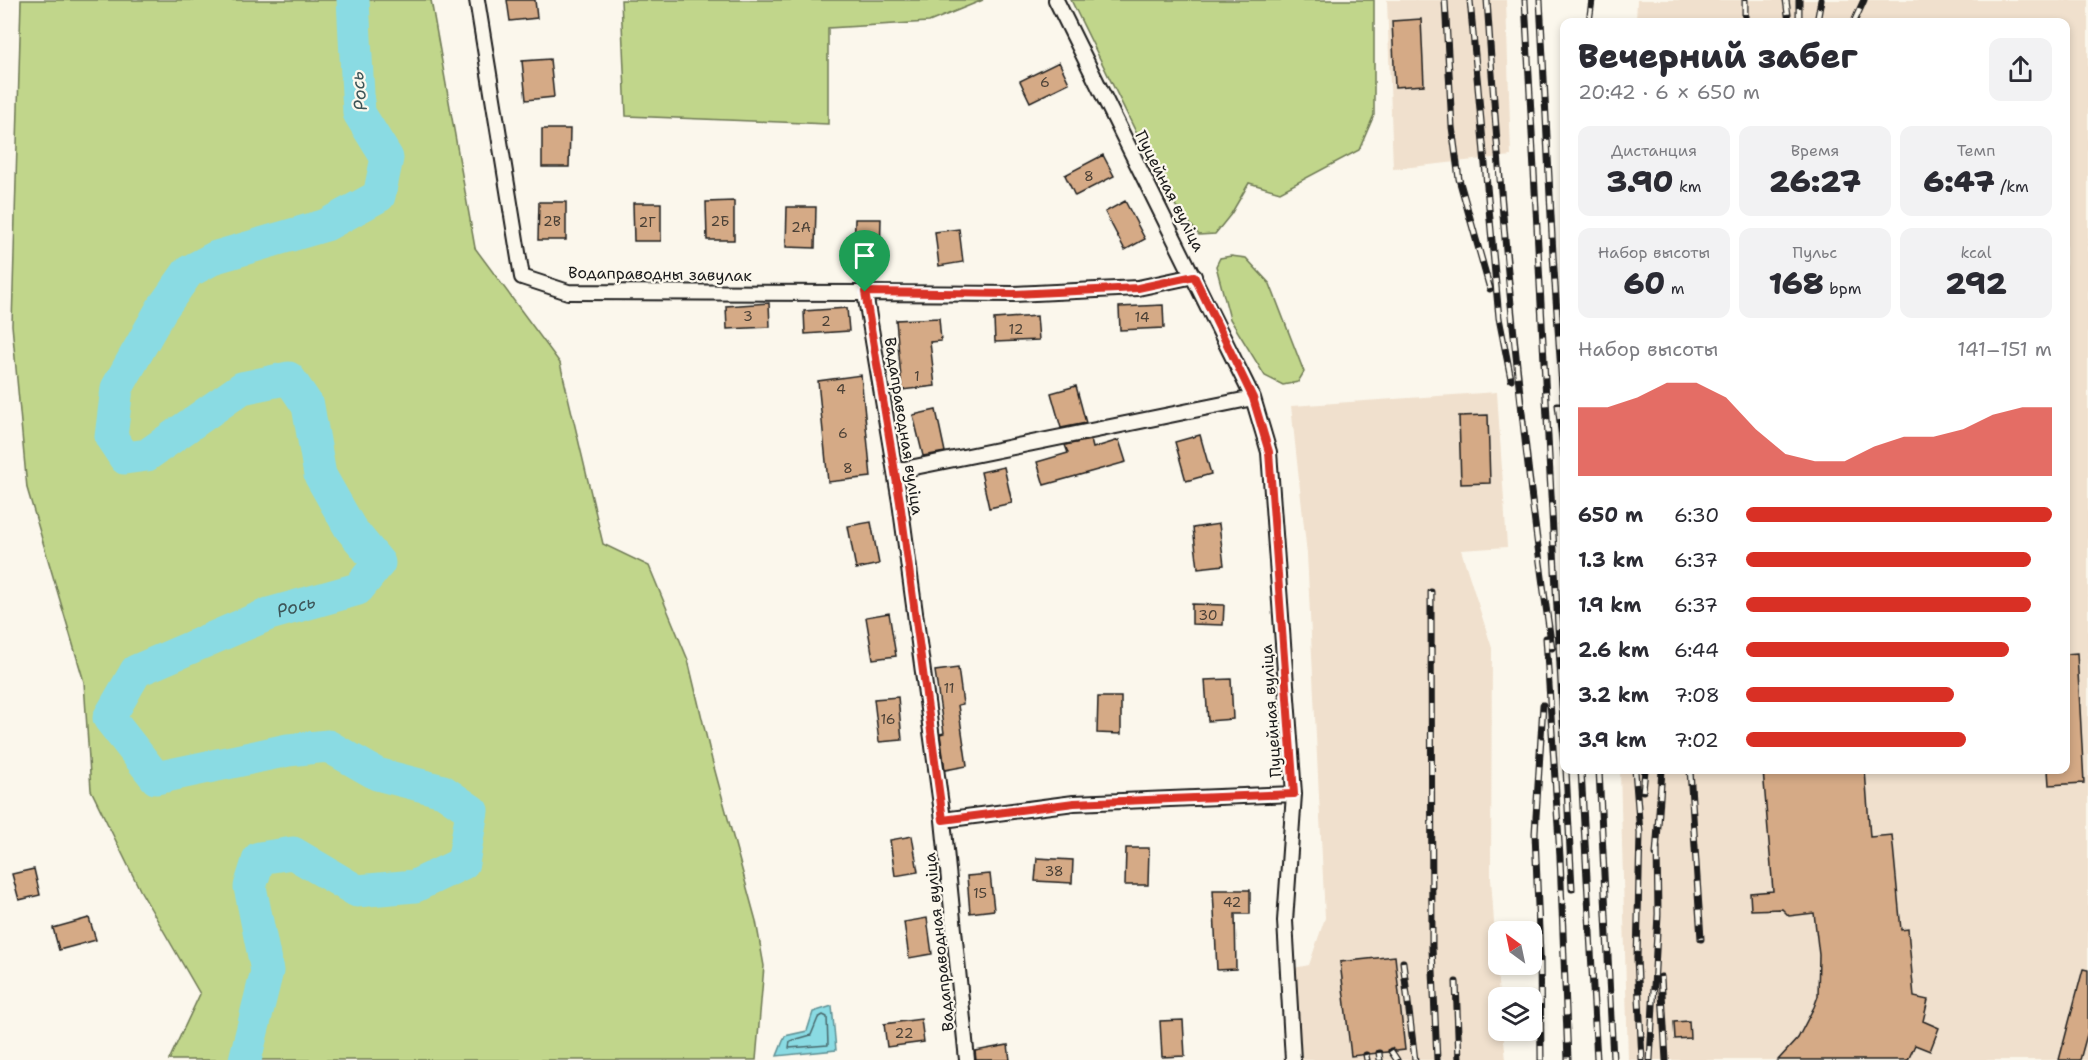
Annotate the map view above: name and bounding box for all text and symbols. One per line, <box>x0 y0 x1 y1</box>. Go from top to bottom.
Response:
text: Вечерний забег <box>1578 34 1858 79</box>
button: share <box>1989 38 2052 101</box>
water label: Рось <box>345 70 373 112</box>
house number: 6 <box>1040 73 1050 91</box>
text: 20:42 · 6 × 650 m <box>1578 79 1760 105</box>
street label: Пуцейная вуліца <box>1130 127 1210 255</box>
text: Дистанция <box>1611 140 1697 161</box>
text: Время <box>1791 140 1839 161</box>
text: Темп <box>1957 140 1995 161</box>
text: 3.90 <box>1606 161 1674 202</box>
text: 26:27 <box>1769 161 1861 202</box>
text: 6:47 <box>1923 161 1995 202</box>
house number: 8 <box>1084 167 1094 185</box>
text: km <box>1674 176 1702 197</box>
text: /km <box>1995 176 2029 197</box>
house number: 2В <box>543 212 561 230</box>
house number: 2Б <box>710 212 730 230</box>
house number: 2Г <box>638 213 656 231</box>
house number: 2А <box>791 218 811 236</box>
pin <box>839 230 890 292</box>
icon: arrive <box>848 239 881 272</box>
text: Набор высоты <box>1598 242 1710 263</box>
text: Пульс <box>1793 242 1837 263</box>
text: kcal <box>1960 242 1992 263</box>
street label: Водаправодны завулак <box>568 262 753 286</box>
text: 60 <box>1623 263 1665 304</box>
text: 168 <box>1768 263 1824 304</box>
text: 292 <box>1945 263 2007 304</box>
text: m <box>1665 278 1685 299</box>
text: bpm <box>1824 278 1862 299</box>
house number: 3 <box>743 307 753 325</box>
house number: 14 <box>1134 308 1150 326</box>
house number: 2 <box>821 312 831 330</box>
house number: 12 <box>1009 320 1023 338</box>
street label: Вадаправодная вуліца <box>880 336 928 516</box>
text: Набор высоты <box>1578 336 1718 362</box>
text: 141–151 m <box>1957 336 2052 362</box>
house number: 1 <box>914 367 920 385</box>
house number: 4 <box>836 380 846 398</box>
house number: 6 <box>838 424 848 442</box>
house number: 8 <box>843 459 853 477</box>
text: 650 m <box>1578 502 1643 528</box>
text: 6:30 <box>1674 502 1719 528</box>
text: 1.3 km <box>1578 547 1644 573</box>
text: 6:37 <box>1674 547 1718 573</box>
water label: Рось <box>274 589 318 623</box>
text: 1.9 km <box>1578 592 1641 618</box>
text: 6:37 <box>1674 592 1718 618</box>
house number: 30 <box>1198 606 1218 624</box>
text: 2.6 km <box>1578 637 1649 663</box>
text: 6:44 <box>1674 637 1719 663</box>
street label: Пуцейная вуліца <box>1256 644 1286 778</box>
house number: 11 <box>943 679 955 697</box>
text: 3.2 km <box>1578 682 1649 708</box>
text: 7:08 <box>1674 682 1720 708</box>
house number: 16 <box>880 710 896 728</box>
text: 3.9 km <box>1578 727 1647 753</box>
text: 7:02 <box>1674 727 1719 753</box>
street label: Вадаправодная вуліца <box>919 852 959 1032</box>
house number: 38 <box>1044 862 1064 880</box>
house number: 15 <box>973 884 987 902</box>
house number: 42 <box>1223 893 1241 911</box>
north arrow <box>1488 921 1542 975</box>
map controls <box>1488 921 1542 1041</box>
button: layers <box>1488 987 1542 1041</box>
house number: 22 <box>895 1024 913 1042</box>

